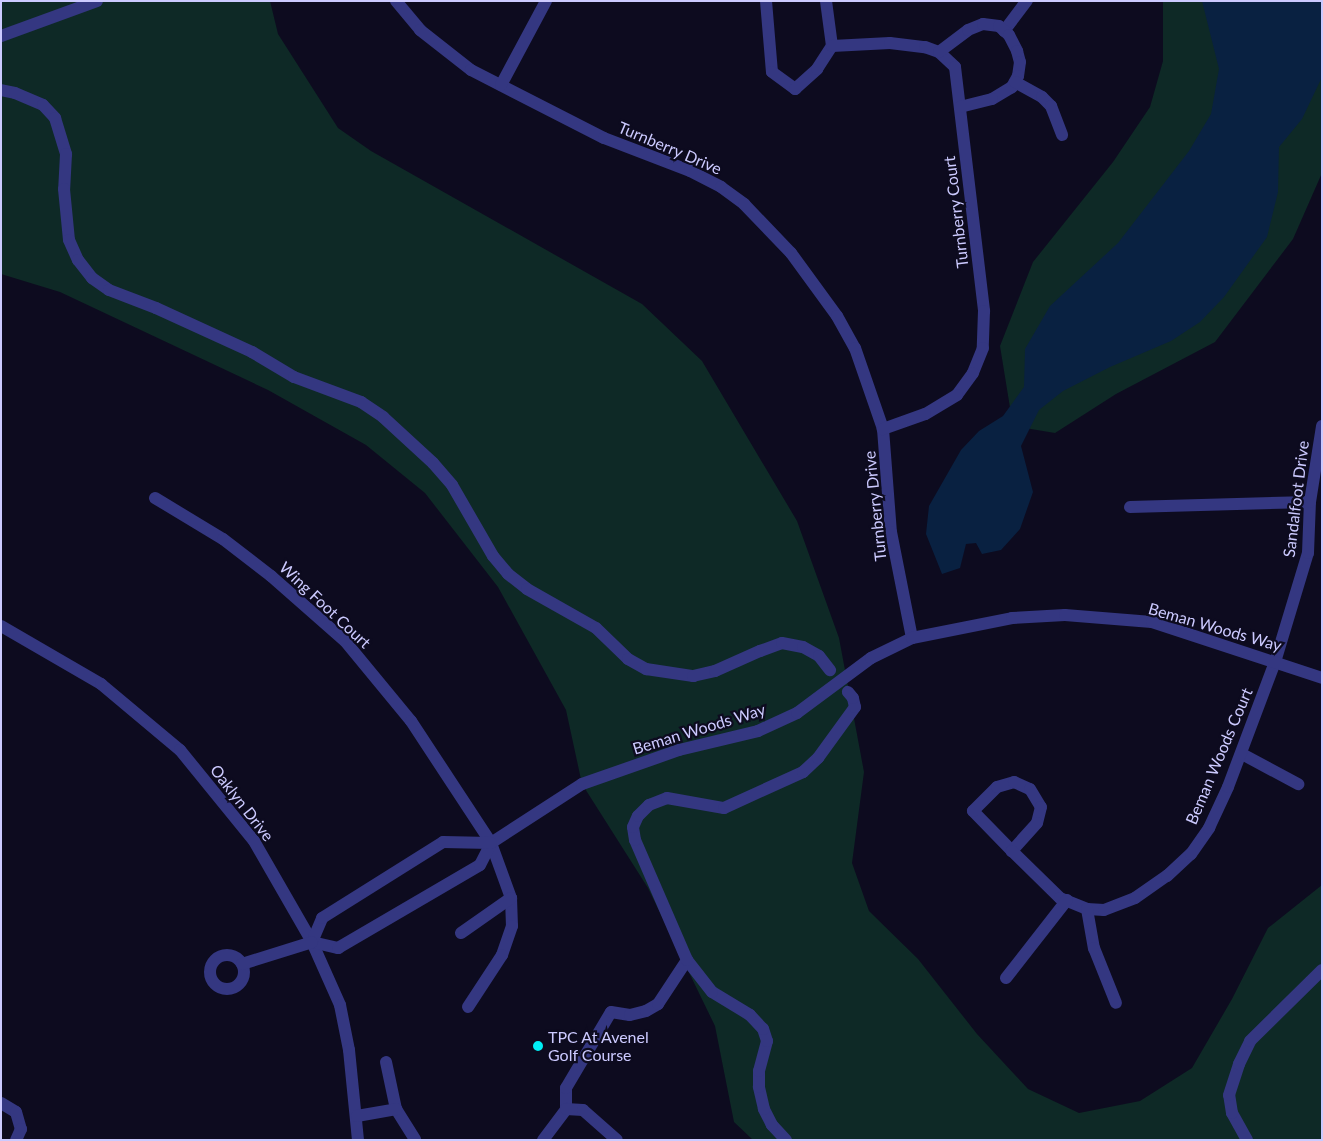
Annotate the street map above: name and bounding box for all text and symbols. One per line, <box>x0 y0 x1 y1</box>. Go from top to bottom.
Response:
street label: Turnberry Drive <box>615 117 725 179</box>
street label: Turnberry Court <box>940 155 972 269</box>
street label: Sandalfoot Drive <box>1279 440 1313 558</box>
street label: Turnberry Drive <box>860 450 890 562</box>
street label: Wing Foot Court <box>275 558 375 652</box>
street label: Beman Woods Way <box>1146 599 1284 655</box>
street label: Beman Woods Court <box>1182 685 1256 827</box>
street label: Beman Woods Way <box>630 700 768 758</box>
street label: Oaklyn Drive <box>206 761 278 845</box>
place label: TPC At Avenel Golf Course <box>548 1027 650 1065</box>
marker: TPC At Avenel Golf Course <box>532 1040 544 1052</box>

